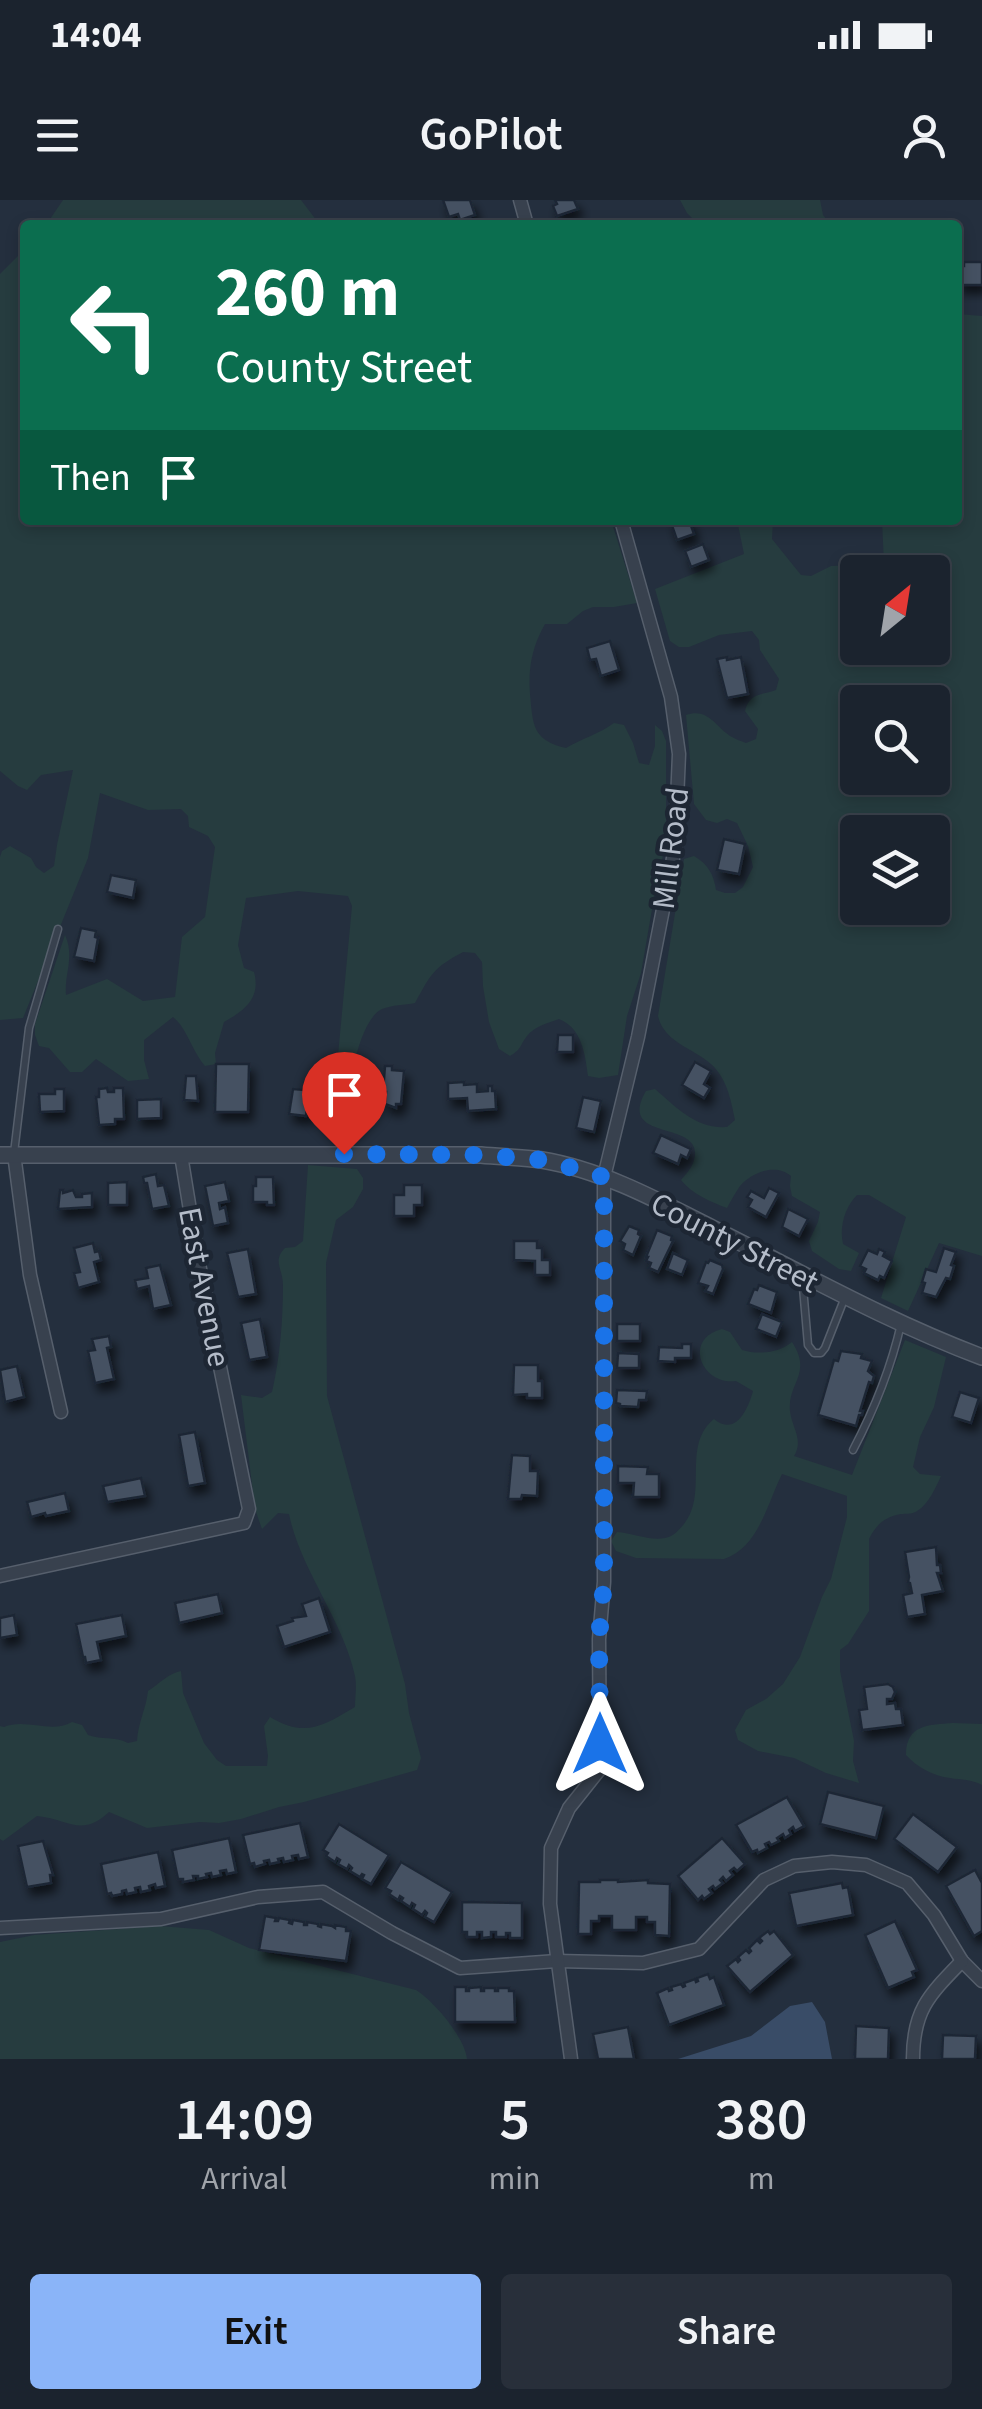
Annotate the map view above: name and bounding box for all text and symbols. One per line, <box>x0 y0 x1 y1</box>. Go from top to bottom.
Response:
text: 14:04 <box>50 8 142 62</box>
text: GoPilot <box>419 103 563 167</box>
icon: menu <box>30 108 85 163</box>
icon: person <box>897 108 952 163</box>
text: 260 m <box>215 243 400 343</box>
icon: left <box>50 260 180 390</box>
text: County Street <box>215 336 472 400</box>
icon: arrive <box>151 450 206 505</box>
text: Then <box>50 451 131 505</box>
north arrow <box>840 555 950 665</box>
map controls <box>840 555 950 925</box>
button: search <box>840 685 950 795</box>
street label: Mill Road <box>641 785 701 912</box>
button: layers <box>840 815 950 925</box>
pin <box>302 1052 387 1155</box>
icon: arrive <box>317 1067 372 1122</box>
street label: County Street <box>643 1181 827 1305</box>
street label: East Avenue <box>166 1203 242 1371</box>
position arrow <box>548 1692 652 1796</box>
text: 14:09 <box>175 2078 314 2163</box>
text: 5 <box>499 2078 530 2163</box>
text: 380 <box>715 2078 807 2163</box>
text: Arrival <box>201 2156 287 2202</box>
text: min <box>489 2156 541 2202</box>
text: m <box>748 2156 775 2202</box>
button: Exit <box>30 2274 481 2389</box>
button: Share <box>501 2274 952 2389</box>

